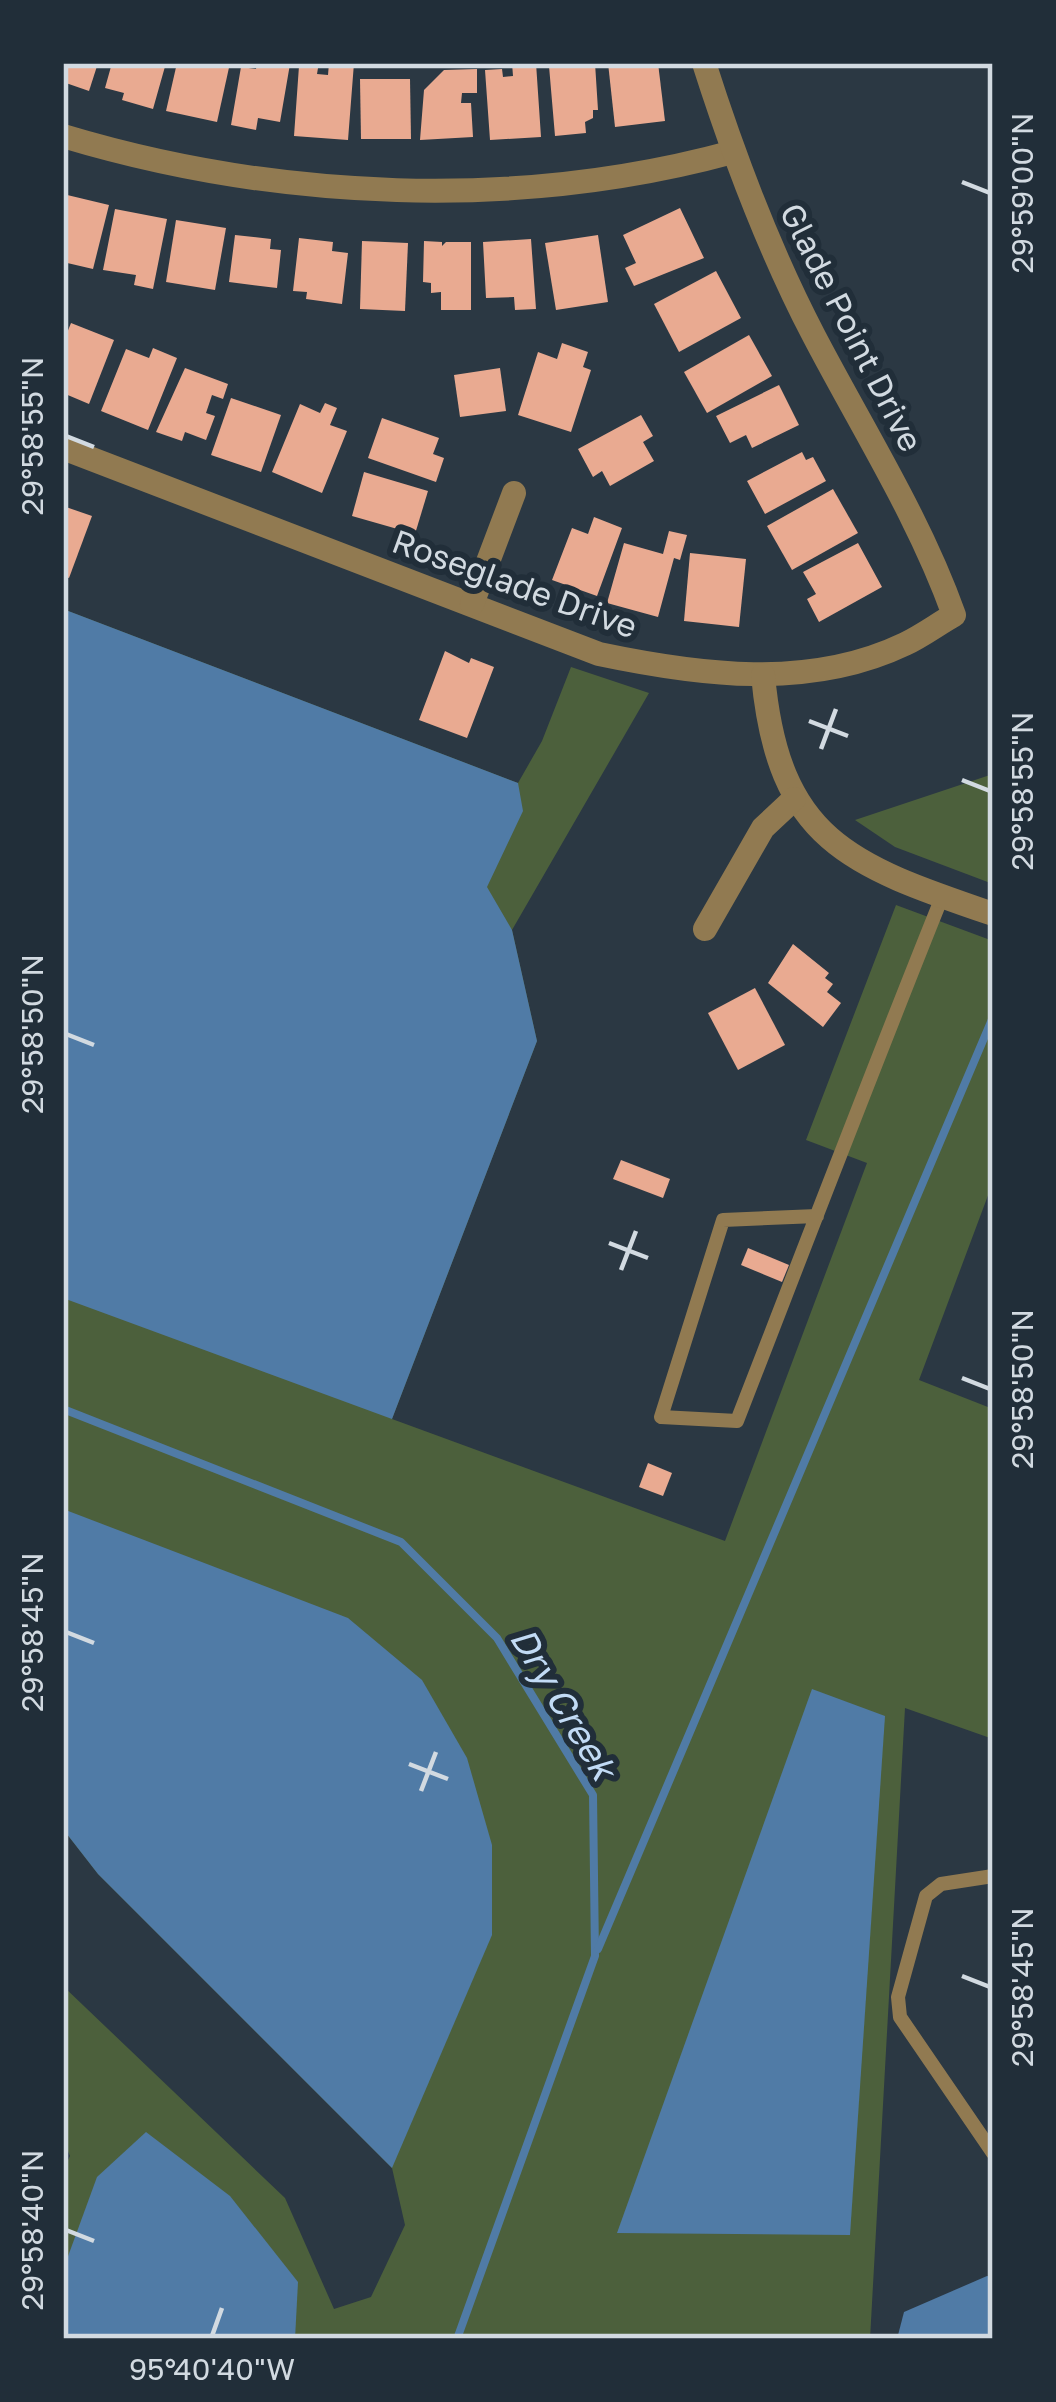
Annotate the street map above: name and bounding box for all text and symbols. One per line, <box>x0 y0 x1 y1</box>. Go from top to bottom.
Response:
text: 29°59'00"N <box>1004 112 1040 274</box>
street label: Glade Point Drive <box>773 196 931 458</box>
text: 29°58'55"N <box>14 357 50 515</box>
street label: Roseglade Drive <box>387 521 643 645</box>
text: 29°58'55"N <box>1004 712 1040 870</box>
text: 29°58'50"N <box>14 954 50 1114</box>
text: 29°58'50"N <box>1004 1309 1040 1469</box>
text: 29°58'45"N <box>14 1552 50 1712</box>
water label: Dry Creek <box>502 1619 628 1790</box>
text: 29°58'45"N <box>1004 1907 1040 2067</box>
text: 29°58'40"N <box>14 2150 50 2310</box>
text: 95°40'40"W <box>129 2351 295 2387</box>

